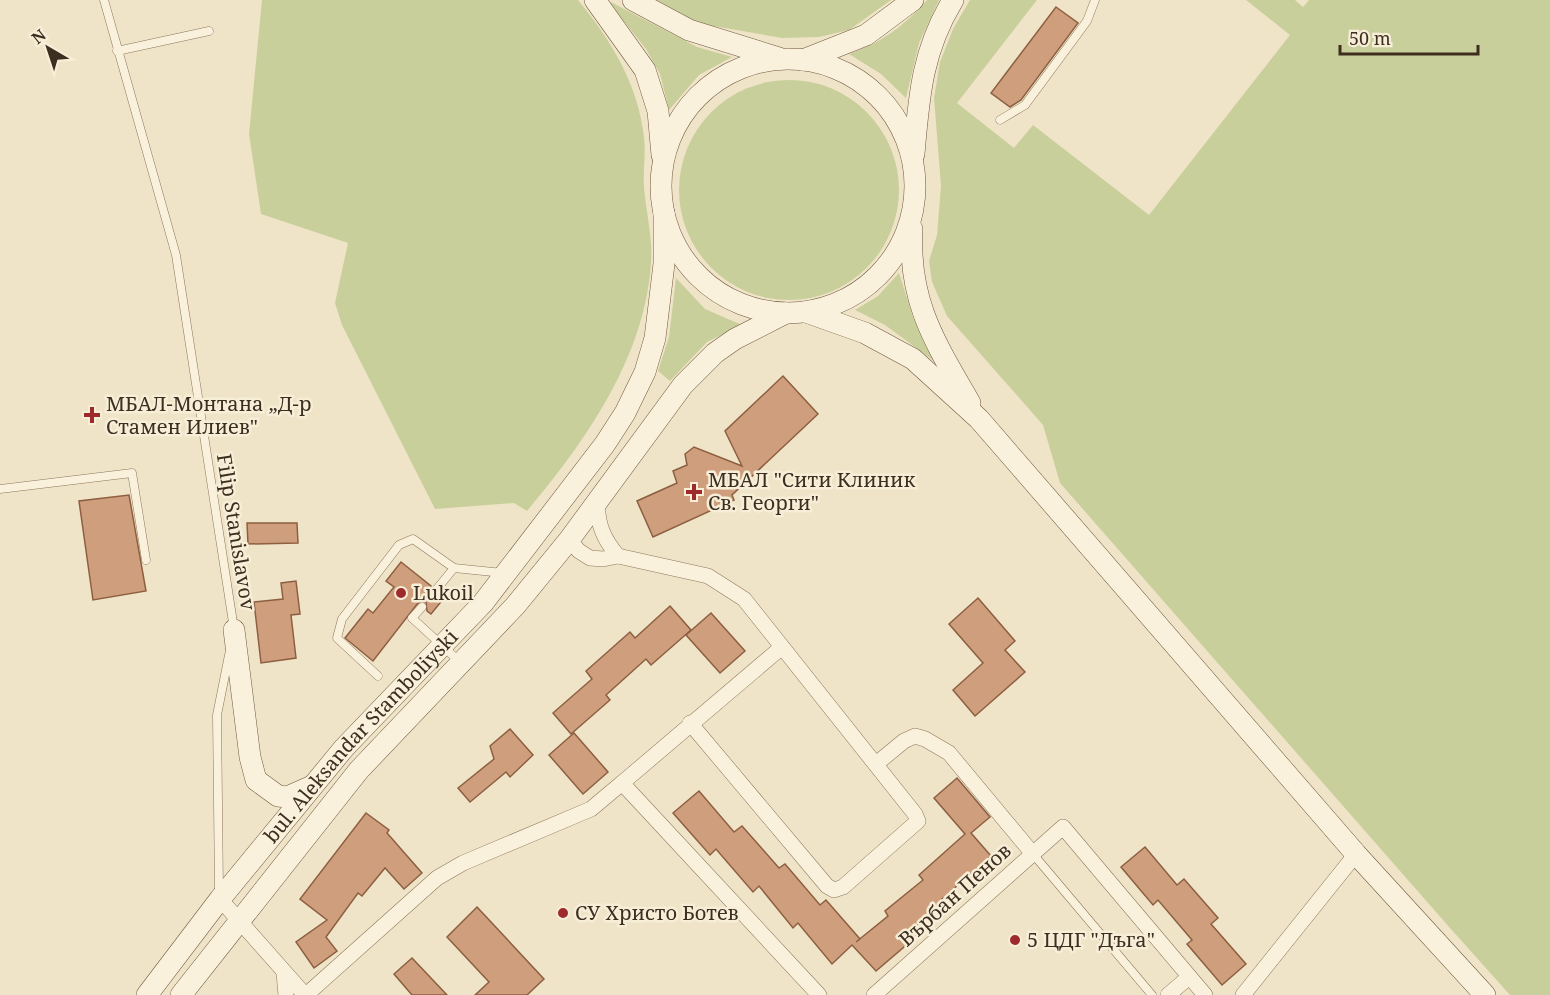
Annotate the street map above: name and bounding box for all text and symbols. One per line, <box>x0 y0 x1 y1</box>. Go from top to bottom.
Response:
north arrow <box>18 18 78 78</box>
scale bar <box>1340 18 1478 56</box>
text: N <box>27 24 51 49</box>
text: 50 m <box>1349 26 1391 50</box>
place label: МБАЛ-Монтана „Д-р Стамен Илиев" <box>106 390 311 440</box>
marker: МБАЛ-Монтана „Д-р Стамен Илиев" <box>83 406 101 424</box>
street label: Filip Stanislavov <box>211 452 262 612</box>
place label: МБАЛ "Сити Клиник Св. Георги" <box>708 466 916 516</box>
marker: МБАЛ "Сити Клиник Св. Георги" <box>685 483 703 501</box>
place label: Lukoil <box>413 579 474 606</box>
marker: Lukoil <box>394 586 408 600</box>
street label: bul. Aleksandar Stamboliyski <box>258 623 464 848</box>
street label: Върбан Пенов <box>893 837 1017 952</box>
place label: СУ Христо Ботев <box>575 899 739 926</box>
marker: СУ Христо Ботев <box>556 906 570 920</box>
place label: 5 ЦДГ "Дъга" <box>1027 926 1155 953</box>
marker: 5 ЦДГ "Дъга" <box>1008 933 1022 947</box>

